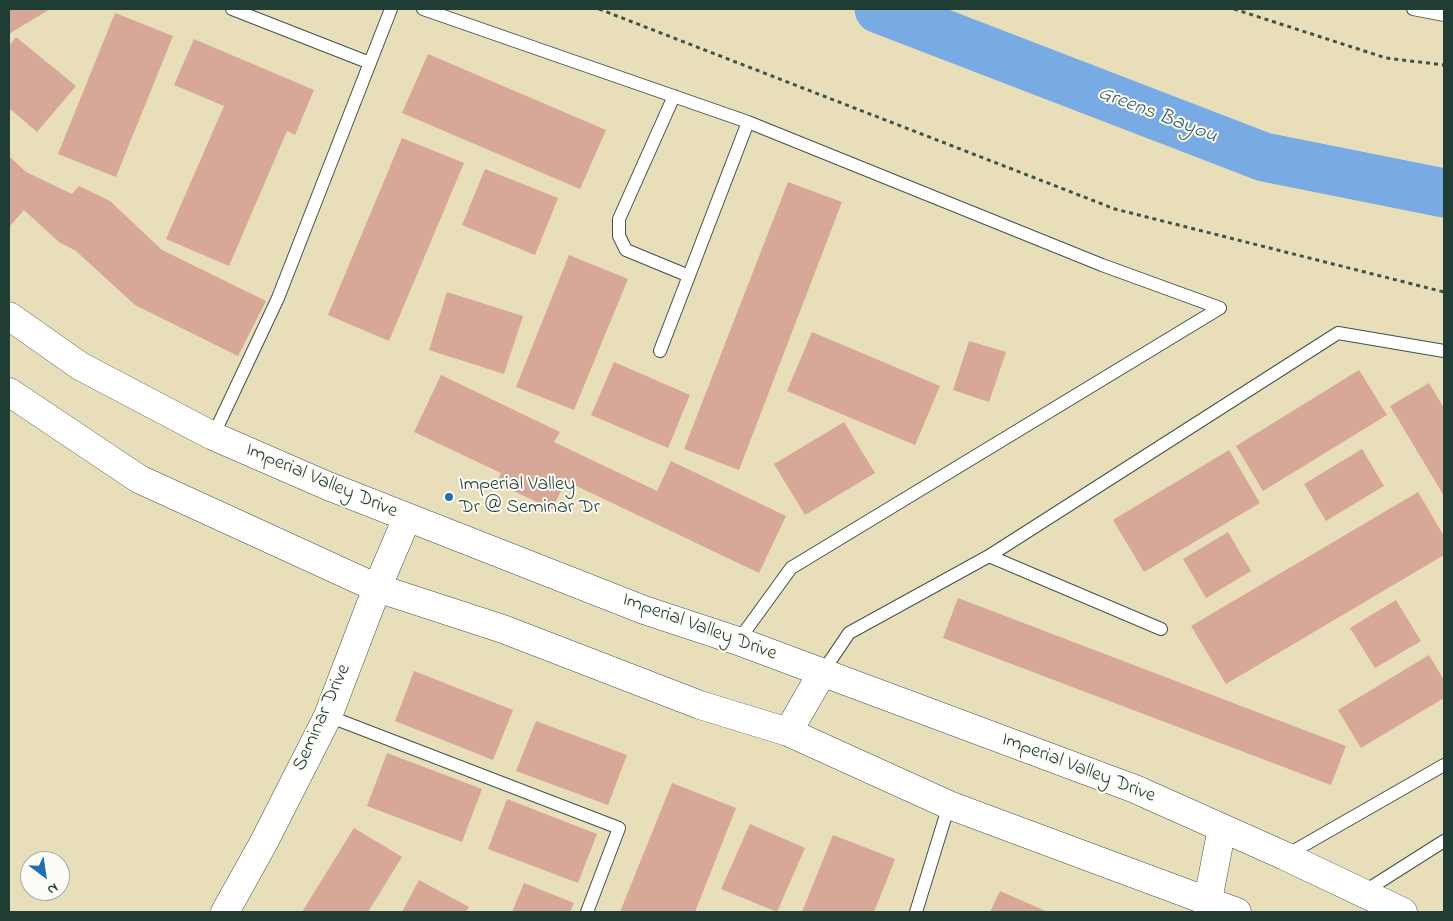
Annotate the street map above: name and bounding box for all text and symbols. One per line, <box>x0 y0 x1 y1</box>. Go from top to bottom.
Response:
water label: Greens Bayou <box>1094 82 1220 150</box>
street label: Imperial Valley Drive <box>241 439 401 525</box>
place label: Imperial Valley Dr @ Seminar Dr <box>459 474 600 521</box>
marker: Imperial Valley Dr @ Seminar Dr <box>443 491 455 503</box>
street label: Imperial Valley Drive <box>618 589 780 667</box>
street label: Seminar Drive <box>289 661 357 775</box>
street label: Imperial Valley Drive <box>998 729 1158 809</box>
north arrow <box>20 851 70 901</box>
text: N <box>43 877 62 900</box>

